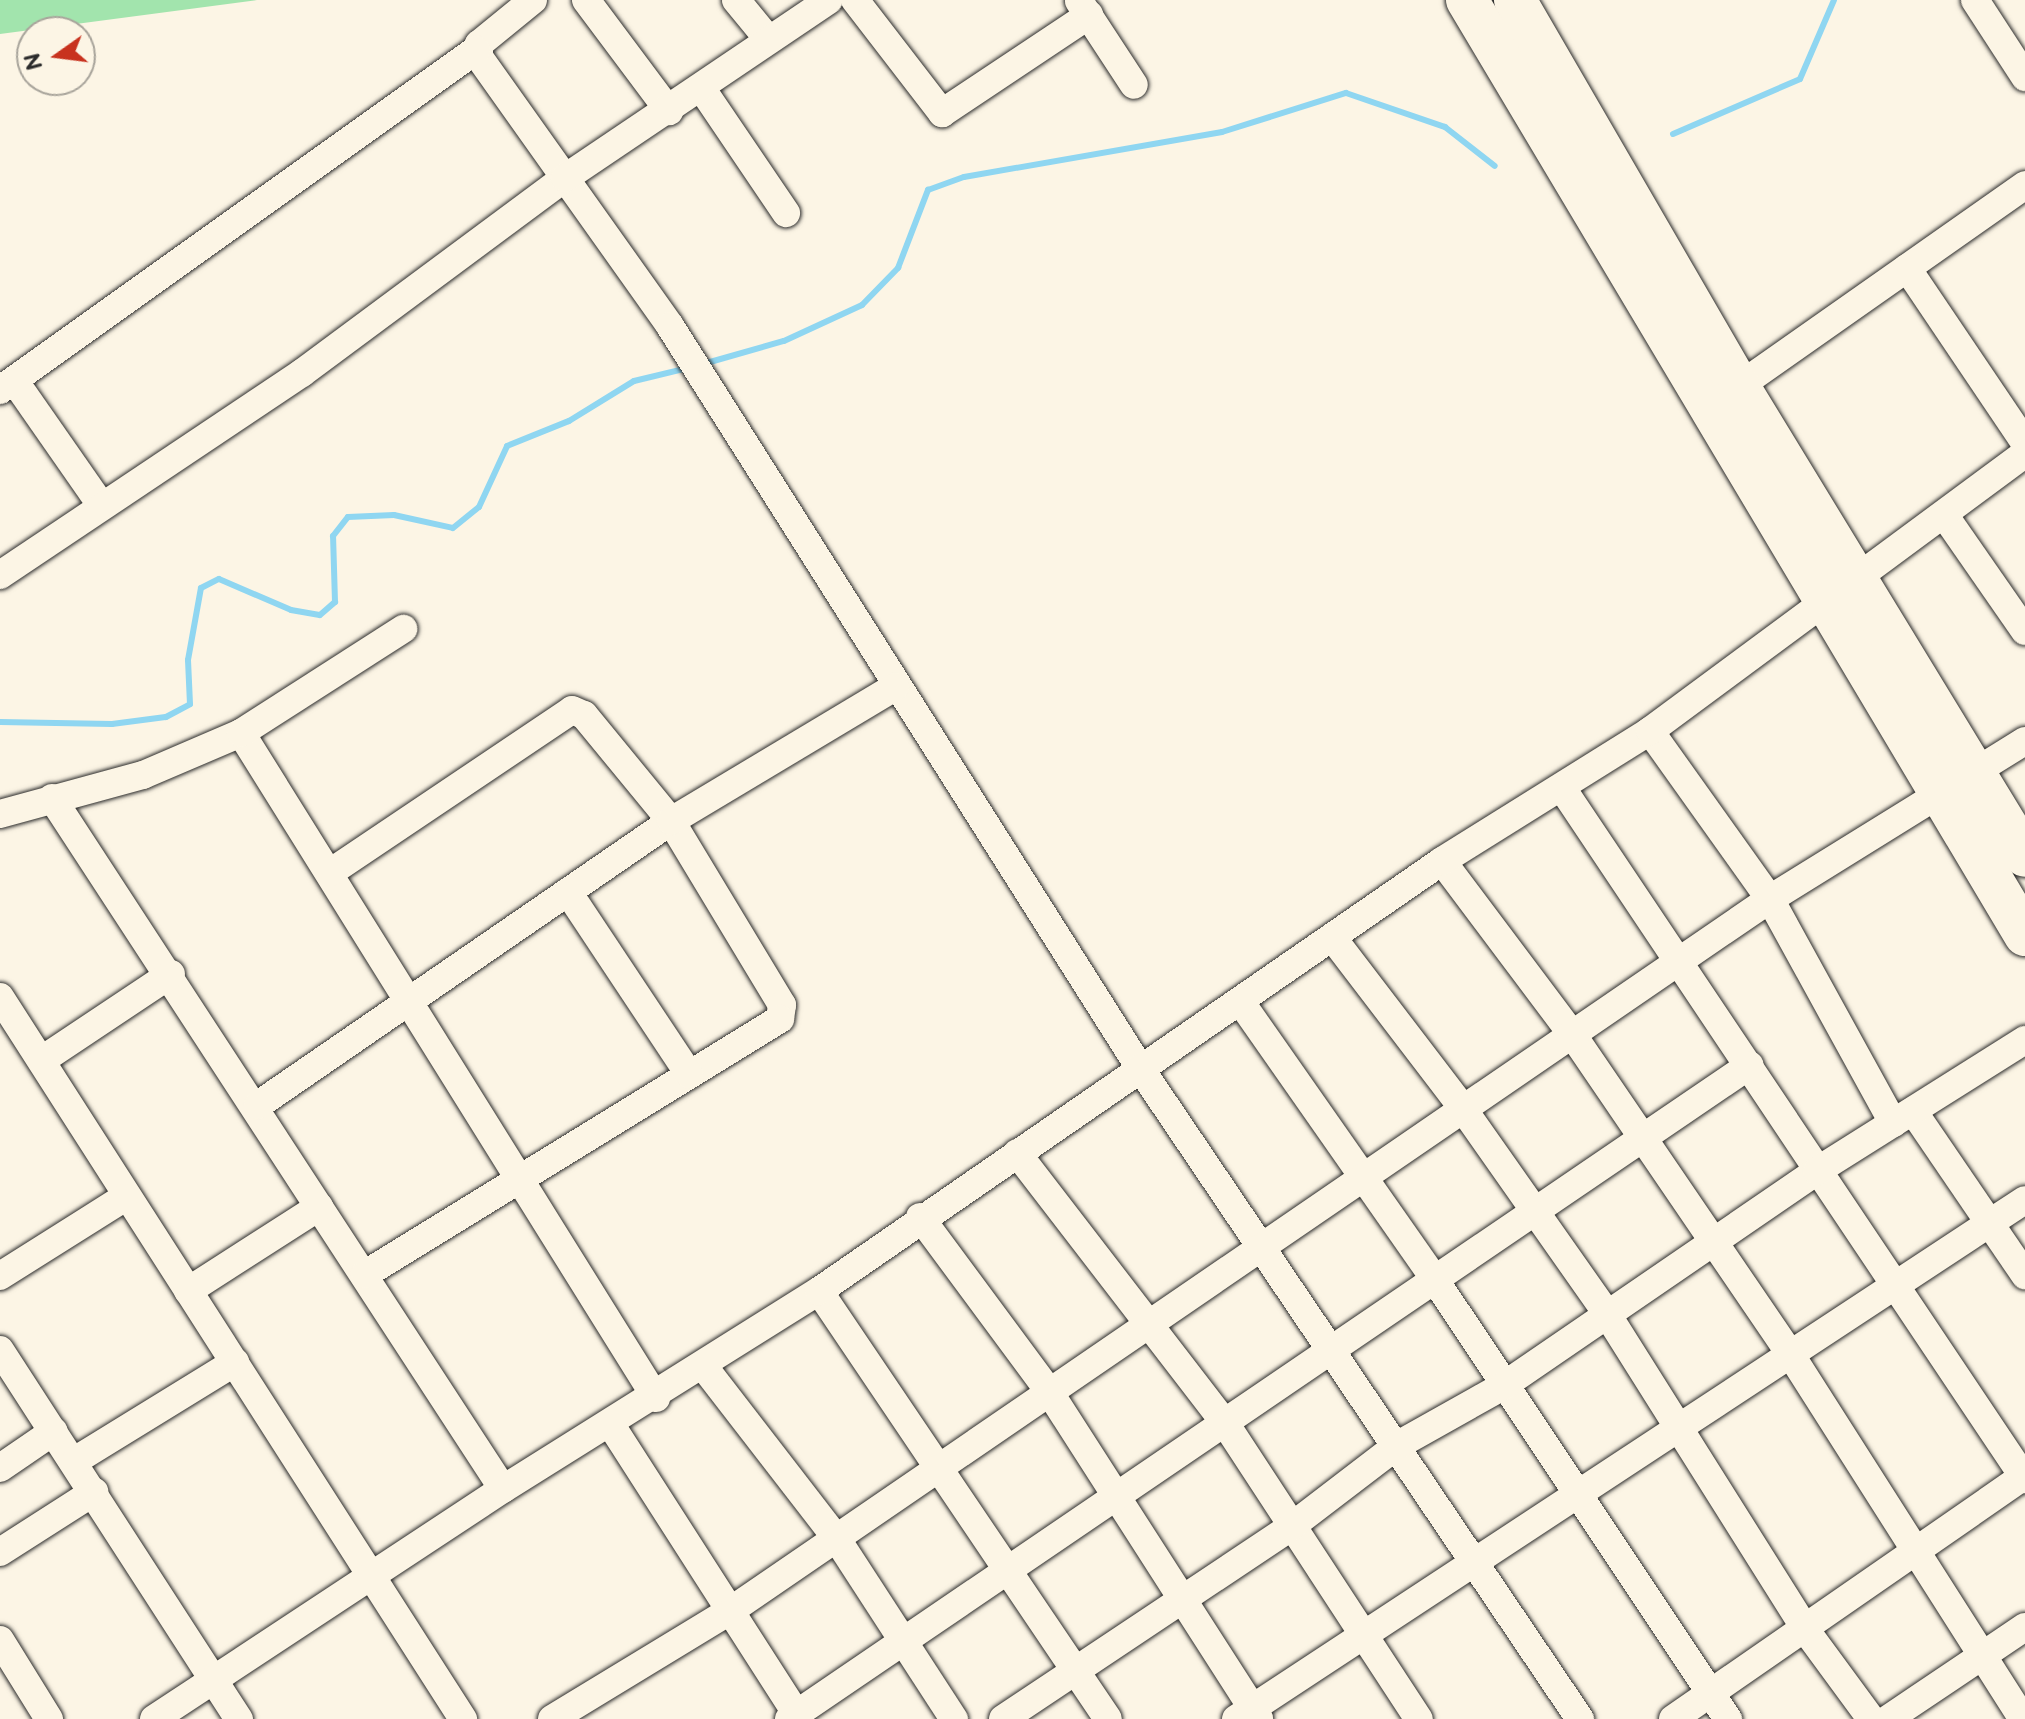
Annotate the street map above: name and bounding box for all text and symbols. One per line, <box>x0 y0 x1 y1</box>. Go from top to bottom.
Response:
north arrow <box>16 16 96 96</box>
text: N <box>19 50 49 73</box>

